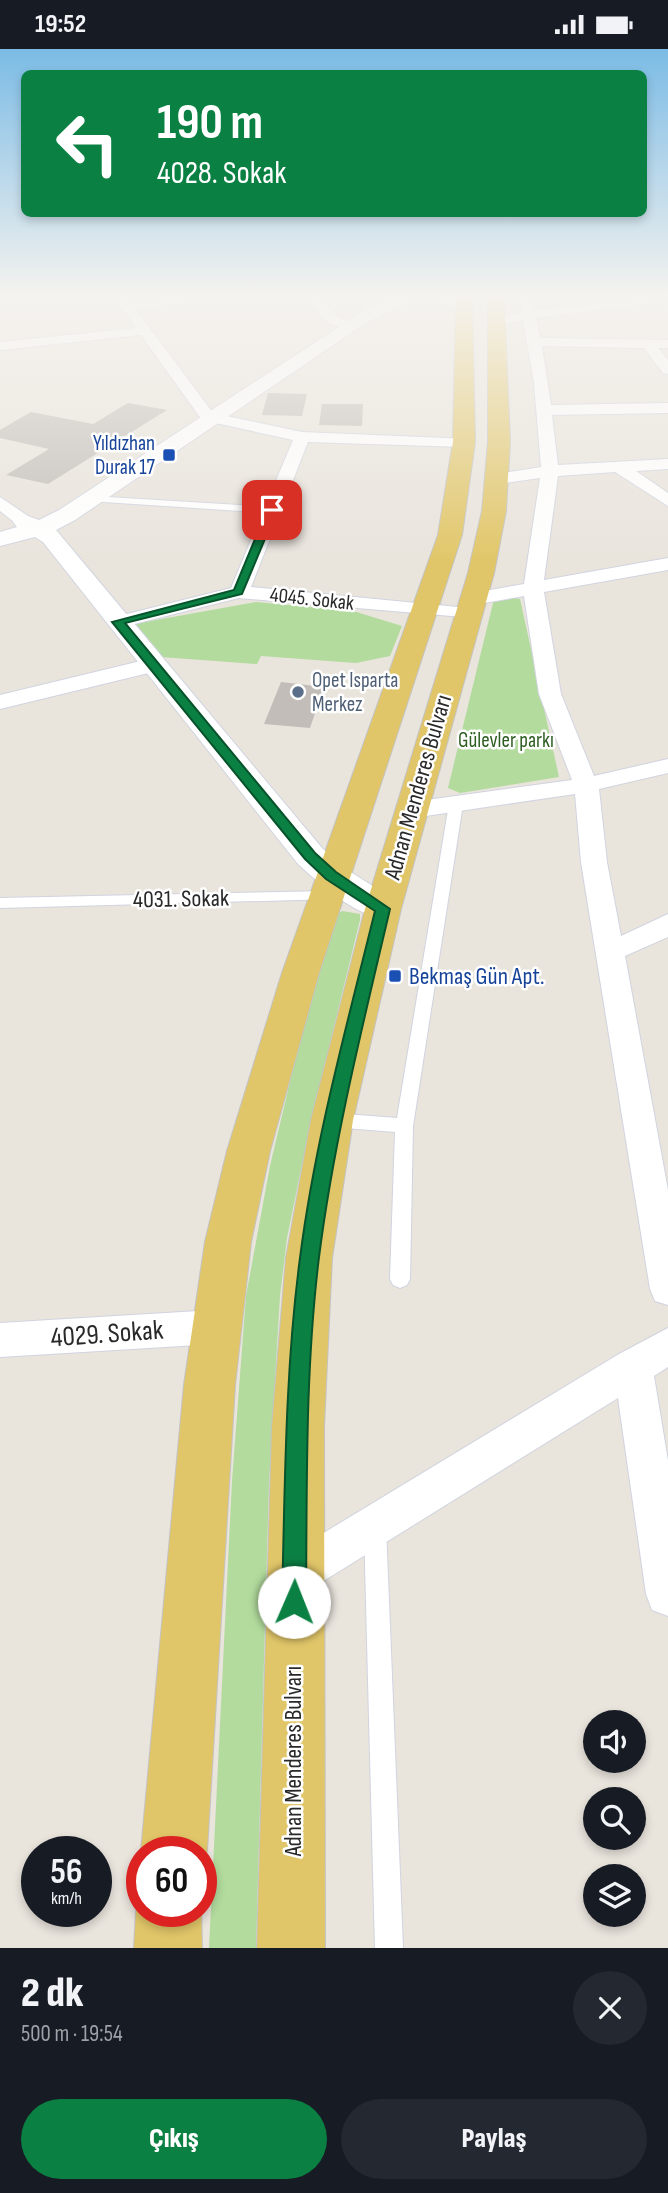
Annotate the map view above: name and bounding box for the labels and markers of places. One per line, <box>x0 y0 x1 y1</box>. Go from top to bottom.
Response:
place label: Yıldızhan Durak 17 <box>93 431 156 480</box>
marker: Yıldızhan Durak 17 <box>161 447 177 463</box>
pin <box>242 480 302 540</box>
place label: Opet Isparta Merkez <box>312 668 398 717</box>
marker: Opet Isparta Merkez <box>290 684 306 700</box>
place label: Bekmaş Gün Apt. <box>409 962 545 991</box>
marker: Bekmaş Gün Apt. <box>387 968 403 984</box>

